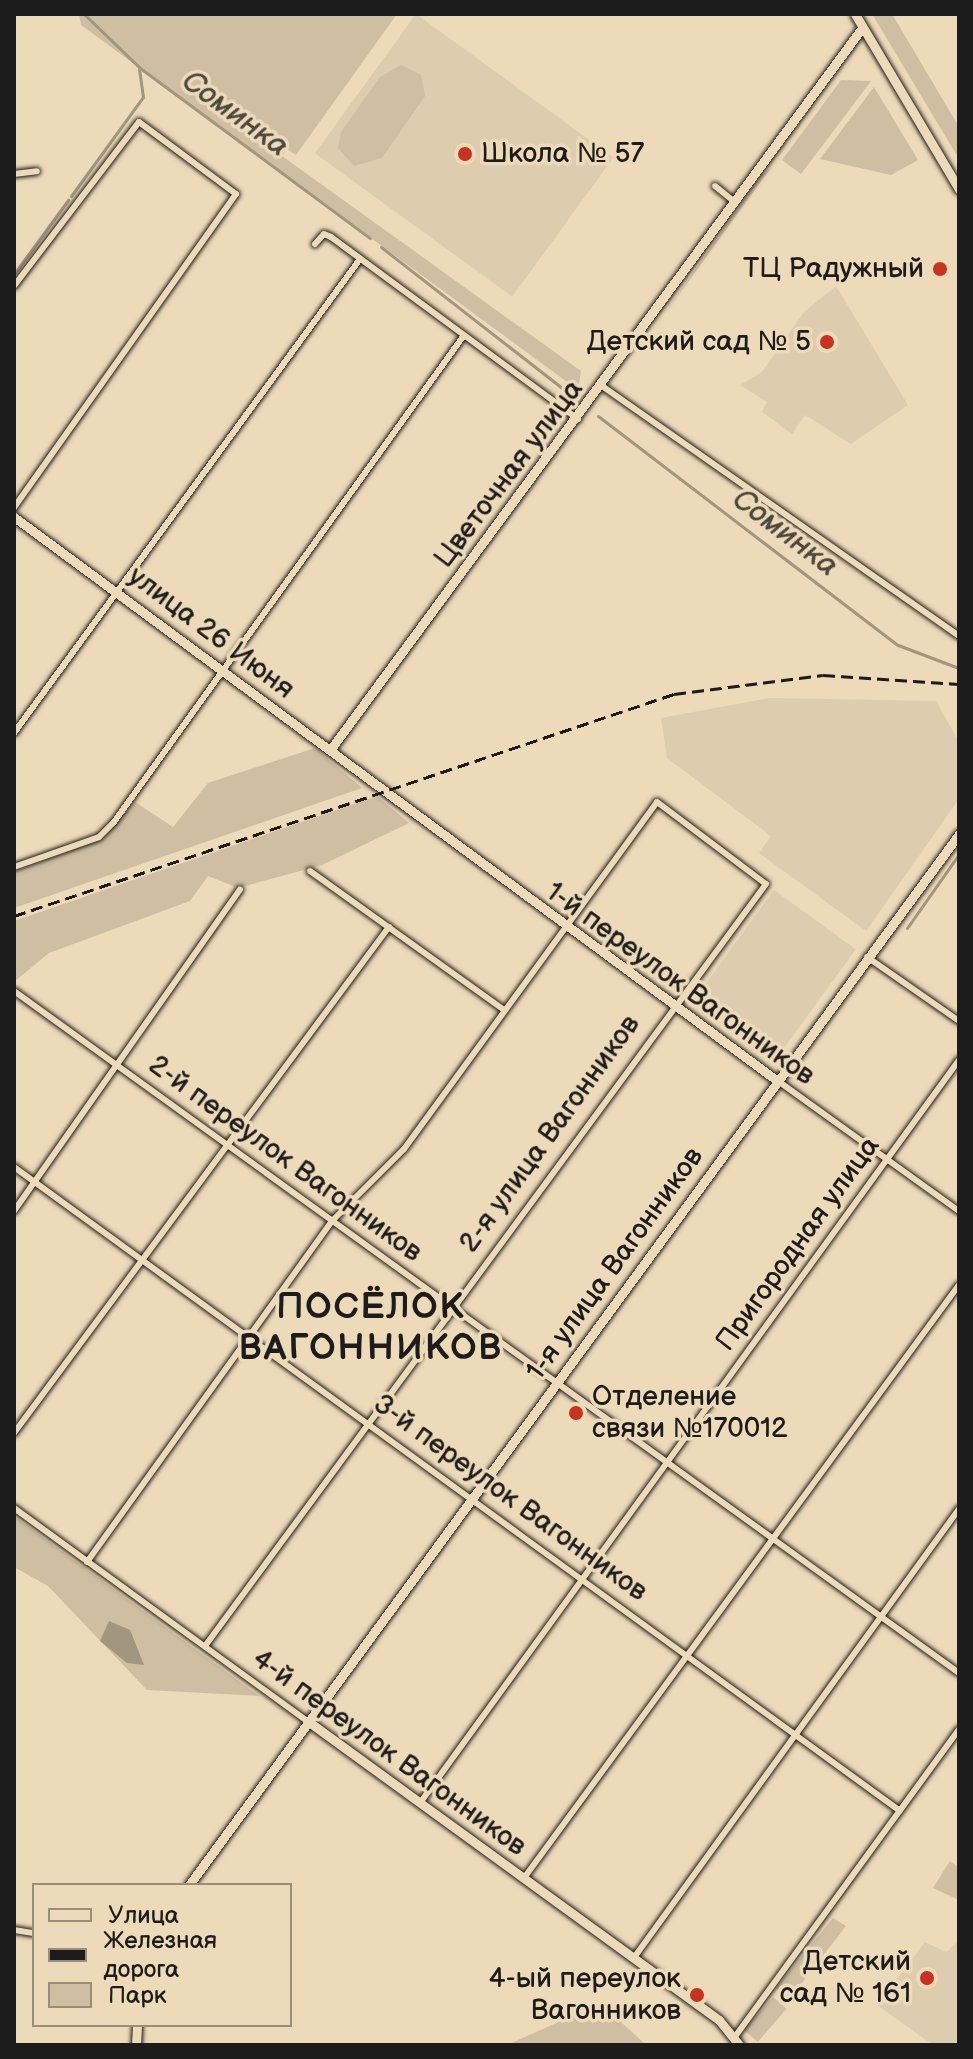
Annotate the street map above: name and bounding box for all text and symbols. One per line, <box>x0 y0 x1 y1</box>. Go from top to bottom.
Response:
water label: Соминка <box>175 63 295 165</box>
place label: Школа № 57 <box>481 137 644 171</box>
marker: Школа № 57 <box>456 145 474 163</box>
place label: ТЦ Радужный <box>743 252 924 286</box>
marker: ТЦ Радужный <box>931 260 949 278</box>
place label: Детский сад № 5 <box>587 325 811 359</box>
marker: Детский сад № 5 <box>818 333 836 351</box>
street label: Цветочная улица <box>428 374 590 574</box>
water label: Соминка <box>725 482 845 584</box>
street label: улица 26 Июня <box>121 560 301 706</box>
street label: 1-й переулок Вагонников <box>539 875 821 1093</box>
street label: 2-я улица Вагонников <box>453 1009 647 1259</box>
street label: 2-й переулок Вагонников <box>142 1049 428 1269</box>
street label: Пригородная улица <box>709 1130 887 1358</box>
street label: 1-я улица Вагонников <box>519 1141 711 1387</box>
district label: ПОСЁЛОК ВАГОННИКОВ <box>239 1285 503 1370</box>
place label: Отделение связи №170012 <box>592 1380 787 1446</box>
street label: 3-й переулок Вагонников <box>367 1387 653 1609</box>
marker: Отделение связи №170012 <box>567 1404 585 1422</box>
street label: 4-й переулок Вагонников <box>246 1642 532 1864</box>
legend <box>32 1883 292 2027</box>
text: Улица <box>108 1901 179 1930</box>
text: Железная дорога <box>103 1926 217 1984</box>
place label: Детский сад № 161 <box>780 1945 911 2011</box>
place label: 4-ый переулок Вагонников <box>488 1962 681 2028</box>
marker: Детский сад № 161 <box>918 1969 936 1987</box>
text: Парк <box>108 1981 166 2010</box>
marker: 4-ый переулок Вагонников <box>688 1986 706 2004</box>

